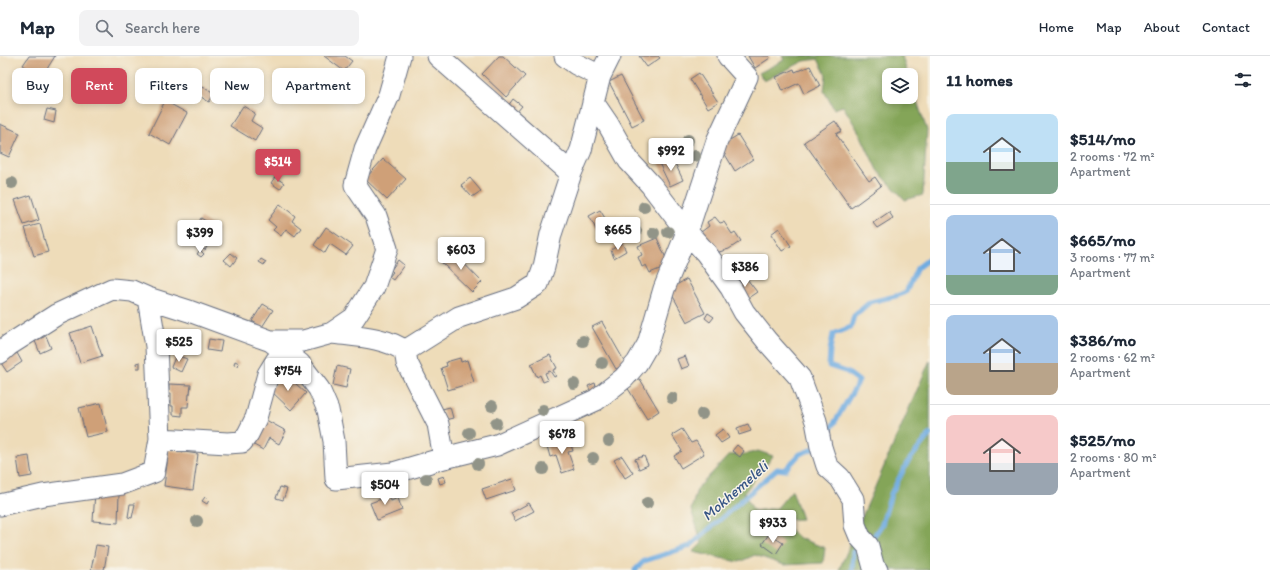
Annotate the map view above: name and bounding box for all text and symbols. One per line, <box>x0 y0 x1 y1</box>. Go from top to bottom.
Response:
search box <box>79 10 359 46</box>
text: Map <box>20 16 55 39</box>
icon: search <box>93 17 115 39</box>
text: Search here <box>125 19 200 37</box>
text: Home <box>1039 19 1074 36</box>
text: Map <box>1096 19 1122 36</box>
text: About <box>1144 19 1180 36</box>
text: Contact <box>1202 19 1250 36</box>
chip: Buy <box>12 68 63 104</box>
chip: Rent <box>71 68 127 104</box>
chip: Filters <box>135 68 202 104</box>
chip: New <box>210 68 264 104</box>
chip: Apartment <box>272 68 365 104</box>
map controls <box>882 68 918 104</box>
button: layers <box>882 68 918 104</box>
icon: filters <box>1232 69 1254 91</box>
text: 11 homes <box>946 70 1013 90</box>
text: $514/mo <box>1070 129 1136 149</box>
icon: home <box>978 130 1026 178</box>
pin: $992 <box>647 138 695 172</box>
text: $992 <box>657 143 685 158</box>
pin: $514 <box>254 149 302 183</box>
text: 2 rooms · 72 m² <box>1070 149 1155 164</box>
text: $514 <box>264 154 292 169</box>
text: Apartment <box>1070 164 1131 179</box>
pin: $665 <box>594 217 642 251</box>
pin: $399 <box>176 220 224 254</box>
text: $665 <box>604 222 632 237</box>
text: $399 <box>186 225 214 240</box>
text: $665/mo <box>1070 230 1136 250</box>
icon: home <box>978 231 1026 279</box>
pin: $603 <box>437 237 485 271</box>
text: $603 <box>447 242 475 257</box>
text: 3 rooms · 77 m² <box>1070 250 1155 265</box>
pin: $386 <box>721 254 769 288</box>
text: $386 <box>731 259 759 274</box>
text: Apartment <box>1070 265 1131 280</box>
pin: $525 <box>155 329 203 363</box>
text: $386/mo <box>1070 330 1136 350</box>
icon: home <box>978 331 1026 379</box>
text: $525 <box>165 334 193 349</box>
text: 2 rooms · 62 m² <box>1070 350 1155 365</box>
pin: $754 <box>264 358 312 392</box>
text: $754 <box>274 363 302 378</box>
text: Apartment <box>1070 365 1131 380</box>
pin: $678 <box>538 421 586 455</box>
text: $678 <box>548 426 576 441</box>
text: $525/mo <box>1070 430 1135 450</box>
icon: home <box>978 431 1026 479</box>
text: 2 rooms · 80 m² <box>1070 450 1157 465</box>
water label: Mokhemeleli <box>698 456 773 524</box>
text: Apartment <box>1070 465 1131 480</box>
pin: $504 <box>361 472 409 506</box>
text: $504 <box>370 477 400 492</box>
pin: $933 <box>749 510 797 544</box>
text: $933 <box>759 515 787 530</box>

